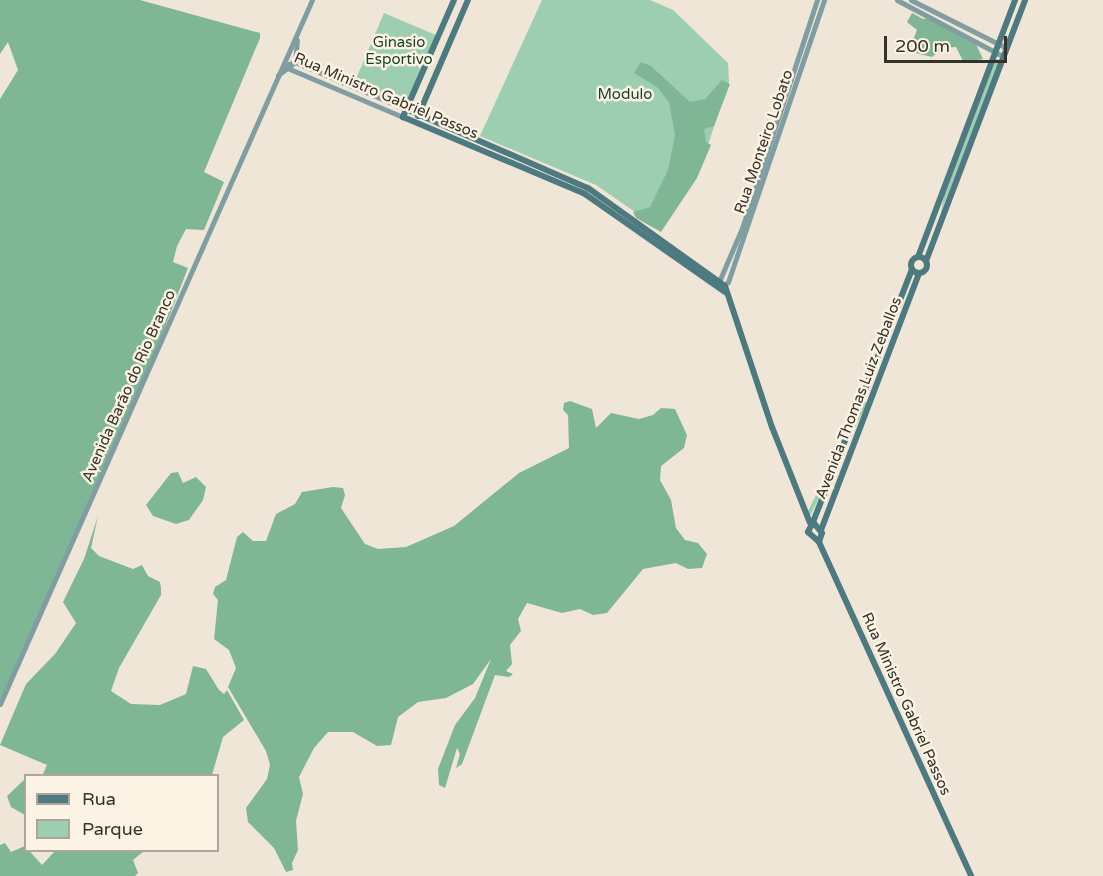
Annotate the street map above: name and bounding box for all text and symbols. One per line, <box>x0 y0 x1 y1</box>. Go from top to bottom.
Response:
scale bar <box>887 24 1010 62</box>
park label: Ginasio Esportivo <box>365 33 433 68</box>
text: 200 m <box>895 35 950 57</box>
street label: Rua Ministro Gabriel Passos <box>291 49 481 143</box>
street label: Rua Monteiro Lobato <box>731 68 797 216</box>
park label: Modulo <box>598 86 652 104</box>
street label: Avenida Barão do Rio Branco <box>78 287 180 485</box>
street label: Avenida Thomas Luiz Zeballos <box>812 294 906 502</box>
street label: Rua Ministro Gabriel Passos <box>857 610 955 798</box>
legend <box>24 774 219 852</box>
text: Rua <box>82 788 116 810</box>
text: Parque <box>82 818 143 840</box>

